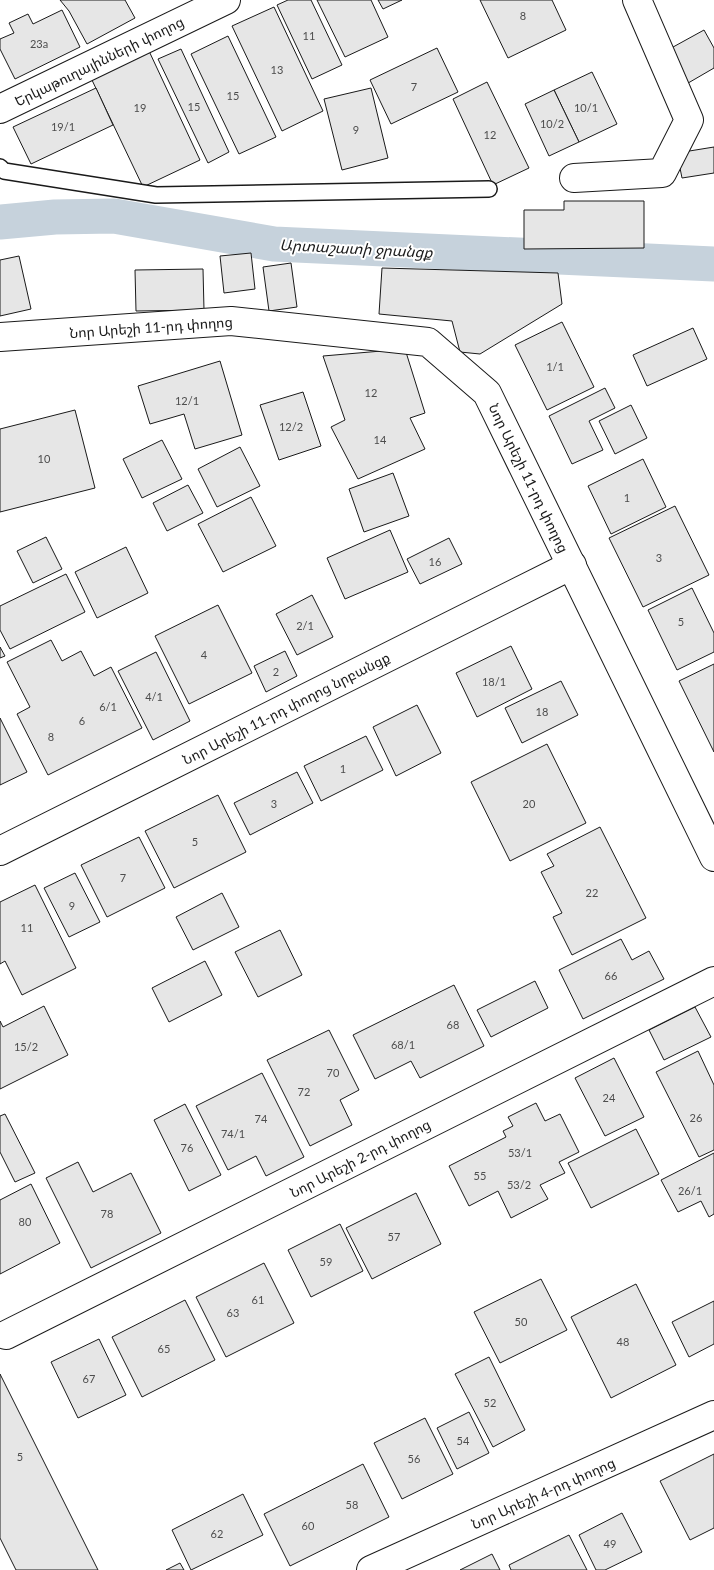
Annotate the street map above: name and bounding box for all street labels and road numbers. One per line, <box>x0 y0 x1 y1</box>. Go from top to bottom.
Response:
street label: Երկաթուղայինների փողոց <box>12 13 186 109</box>
street label: Նոր Արեշի 11-րդ փողոց <box>69 313 233 341</box>
street label: Նոր Արեշի 11-րդ փողոց <box>485 401 573 555</box>
street label: Նոր Արեշի 11-րդ փողոց նրբանցք <box>180 648 392 768</box>
street label: Նոր Արեշի 2-րդ փողոց <box>287 1115 433 1201</box>
street label: Նոր Արեշի 4-րդ փողոց <box>468 1454 618 1532</box>

